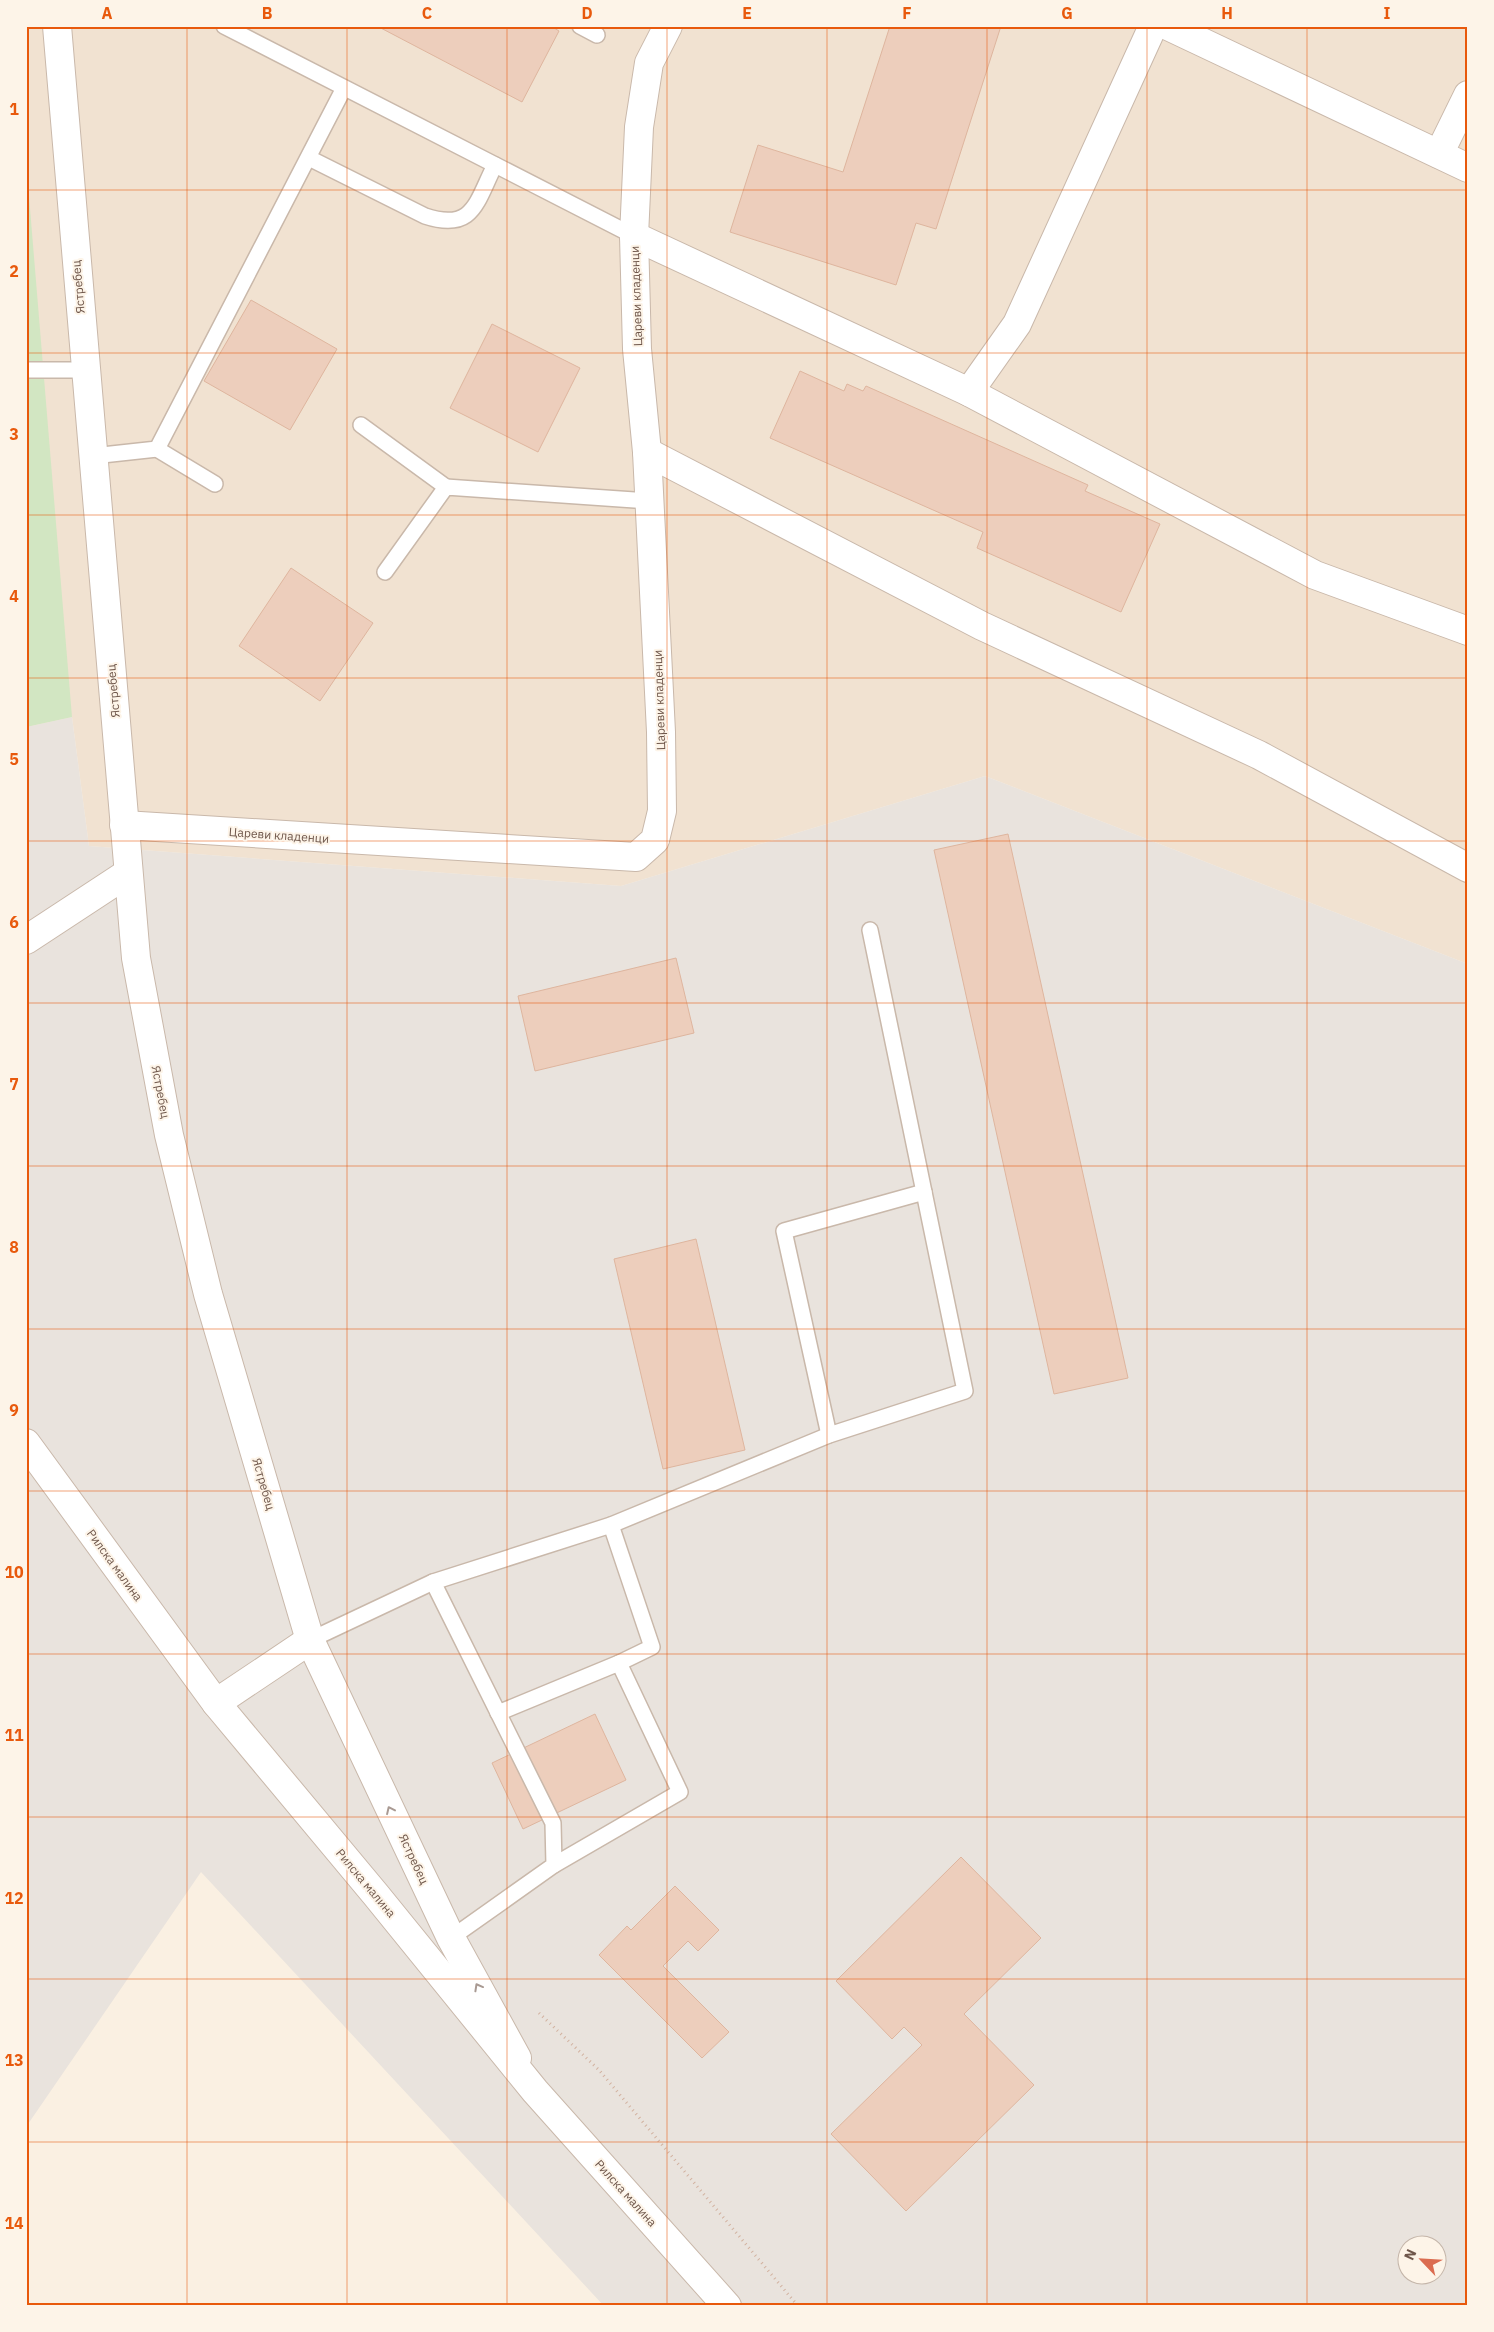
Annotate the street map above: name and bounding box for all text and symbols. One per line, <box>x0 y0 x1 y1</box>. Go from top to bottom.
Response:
text: A <box>102 3 113 23</box>
text: B <box>262 3 273 23</box>
text: C <box>422 3 432 23</box>
text: D <box>581 3 593 23</box>
text: E <box>742 3 752 23</box>
text: F <box>902 3 912 23</box>
text: G <box>1061 3 1073 23</box>
text: H <box>1221 3 1233 23</box>
text: I <box>1384 3 1391 23</box>
text: 1 <box>9 99 19 119</box>
street label: Цареви кладенци <box>627 246 645 346</box>
street label: Ястребец <box>68 260 88 314</box>
text: 2 <box>9 261 19 281</box>
text: 3 <box>9 424 19 444</box>
text: 4 <box>9 586 19 606</box>
street label: Цареви кладенци <box>650 650 668 750</box>
street label: Ястребец <box>103 664 123 718</box>
text: 5 <box>9 749 19 769</box>
street label: Цареви кладенци <box>228 824 330 846</box>
text: 6 <box>9 912 19 932</box>
street label: Ястребец <box>149 1064 173 1120</box>
text: 7 <box>9 1074 19 1094</box>
text: 8 <box>9 1237 19 1257</box>
text: 9 <box>9 1400 19 1420</box>
street label: Ястребец <box>249 1456 279 1512</box>
street label: Рилска малина <box>84 1526 146 1604</box>
text: 10 <box>4 1562 24 1582</box>
text: 11 <box>4 1725 24 1745</box>
one-way arrow <box>387 1806 397 1815</box>
street label: Ястребец <box>396 1832 432 1886</box>
street label: Рилска малина <box>333 1846 399 1921</box>
text: 12 <box>4 1888 24 1908</box>
one-way arrow <box>474 1983 484 1992</box>
text: 13 <box>4 2050 24 2070</box>
street label: Рилска малина <box>592 2156 660 2230</box>
text: 14 <box>4 2213 24 2233</box>
north arrow <box>1396 2234 1446 2284</box>
text: N <box>1400 2246 1421 2263</box>

